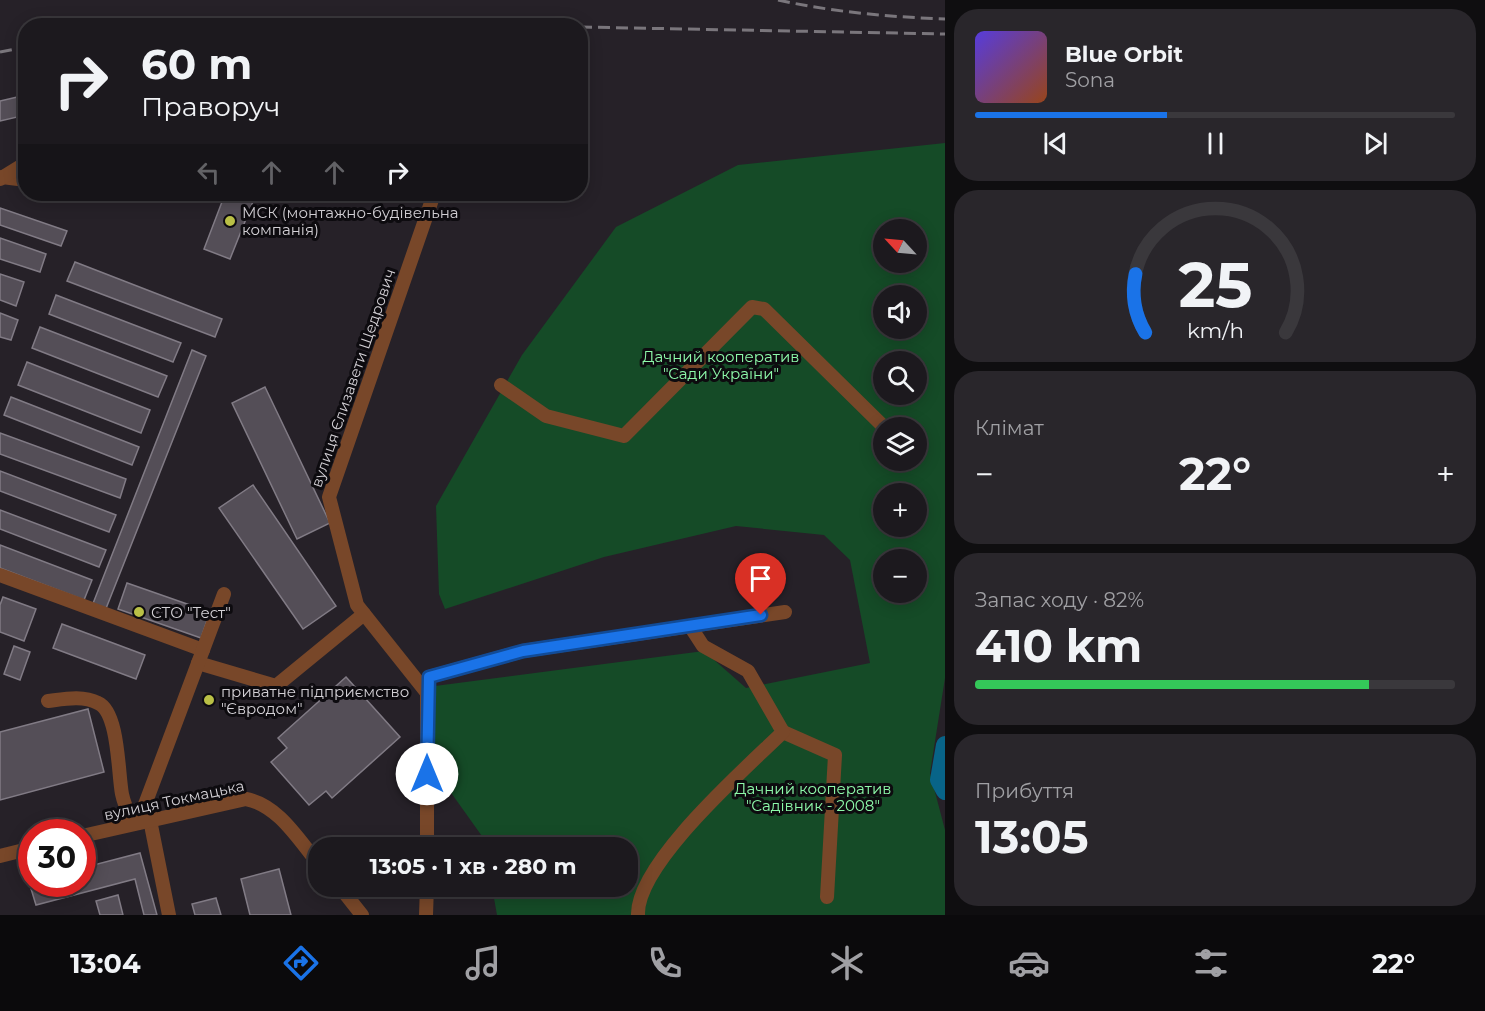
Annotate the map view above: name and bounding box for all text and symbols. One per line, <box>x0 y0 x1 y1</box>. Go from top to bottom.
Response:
text: 60 m <box>141 38 252 90</box>
text: Blue Orbit <box>1065 41 1183 68</box>
icon: right <box>42 42 120 120</box>
text: Sona <box>1065 68 1115 92</box>
text: Праворуч <box>141 90 280 123</box>
icon: previous <box>1039 127 1072 160</box>
icon: pause <box>1199 127 1232 160</box>
icon: next <box>1359 127 1392 160</box>
icon: left <box>192 156 225 189</box>
icon: ahead <box>255 156 288 189</box>
icon: ahead <box>318 156 351 189</box>
icon: right <box>381 156 414 189</box>
place label: МСК (монтажно-будівельна компанія) <box>242 203 459 239</box>
marker: МСК (монтажно-будівельна компанія) <box>223 214 237 228</box>
north arrow <box>873 219 927 273</box>
map controls <box>873 219 927 603</box>
text: 25 <box>1178 247 1252 323</box>
street label: вулиця Єлизавети Щедрович <box>307 266 399 490</box>
button: sound <box>873 285 927 339</box>
text: km/h <box>1186 318 1244 344</box>
park label: Дачний кооператив "Сади України" <box>643 347 799 383</box>
button: search <box>873 351 927 405</box>
text: Клімат <box>975 416 1044 440</box>
button: layers <box>873 417 927 471</box>
text: 22° <box>1179 446 1251 501</box>
text: − <box>975 454 994 494</box>
text: + <box>1436 454 1455 494</box>
button: + <box>873 483 927 537</box>
button: − <box>873 549 927 603</box>
pin <box>735 553 786 615</box>
icon: arrive <box>744 562 777 595</box>
text: Запас ходу · 82% <box>975 588 1144 612</box>
place label: СТО "Тест" <box>151 603 231 622</box>
marker: СТО "Тест" <box>132 605 146 619</box>
text: 410 km <box>975 618 1142 673</box>
place label: приватне підприємство "Євродом" <box>221 682 409 718</box>
marker: приватне підприємство "Євродом" <box>202 693 216 707</box>
position arrow <box>395 742 459 806</box>
street label: вулиця Токмацька <box>102 776 246 824</box>
park label: Дачний кооператив "Садівник - 2008" <box>735 779 891 815</box>
text: Прибуття <box>975 779 1074 803</box>
text: 13:05 <box>975 809 1088 864</box>
speed limit sign: 30 <box>18 819 96 897</box>
text: 13:05 · 1 хв · 280 m <box>370 853 576 880</box>
icon: directions <box>280 942 322 984</box>
icon: music <box>462 942 504 984</box>
icon: phone <box>644 942 686 984</box>
icon: climate <box>826 942 868 984</box>
icon: car <box>1008 942 1050 984</box>
icon: filters <box>1190 942 1232 984</box>
text: 13:04 <box>70 947 141 980</box>
text: 22° <box>1372 947 1415 980</box>

